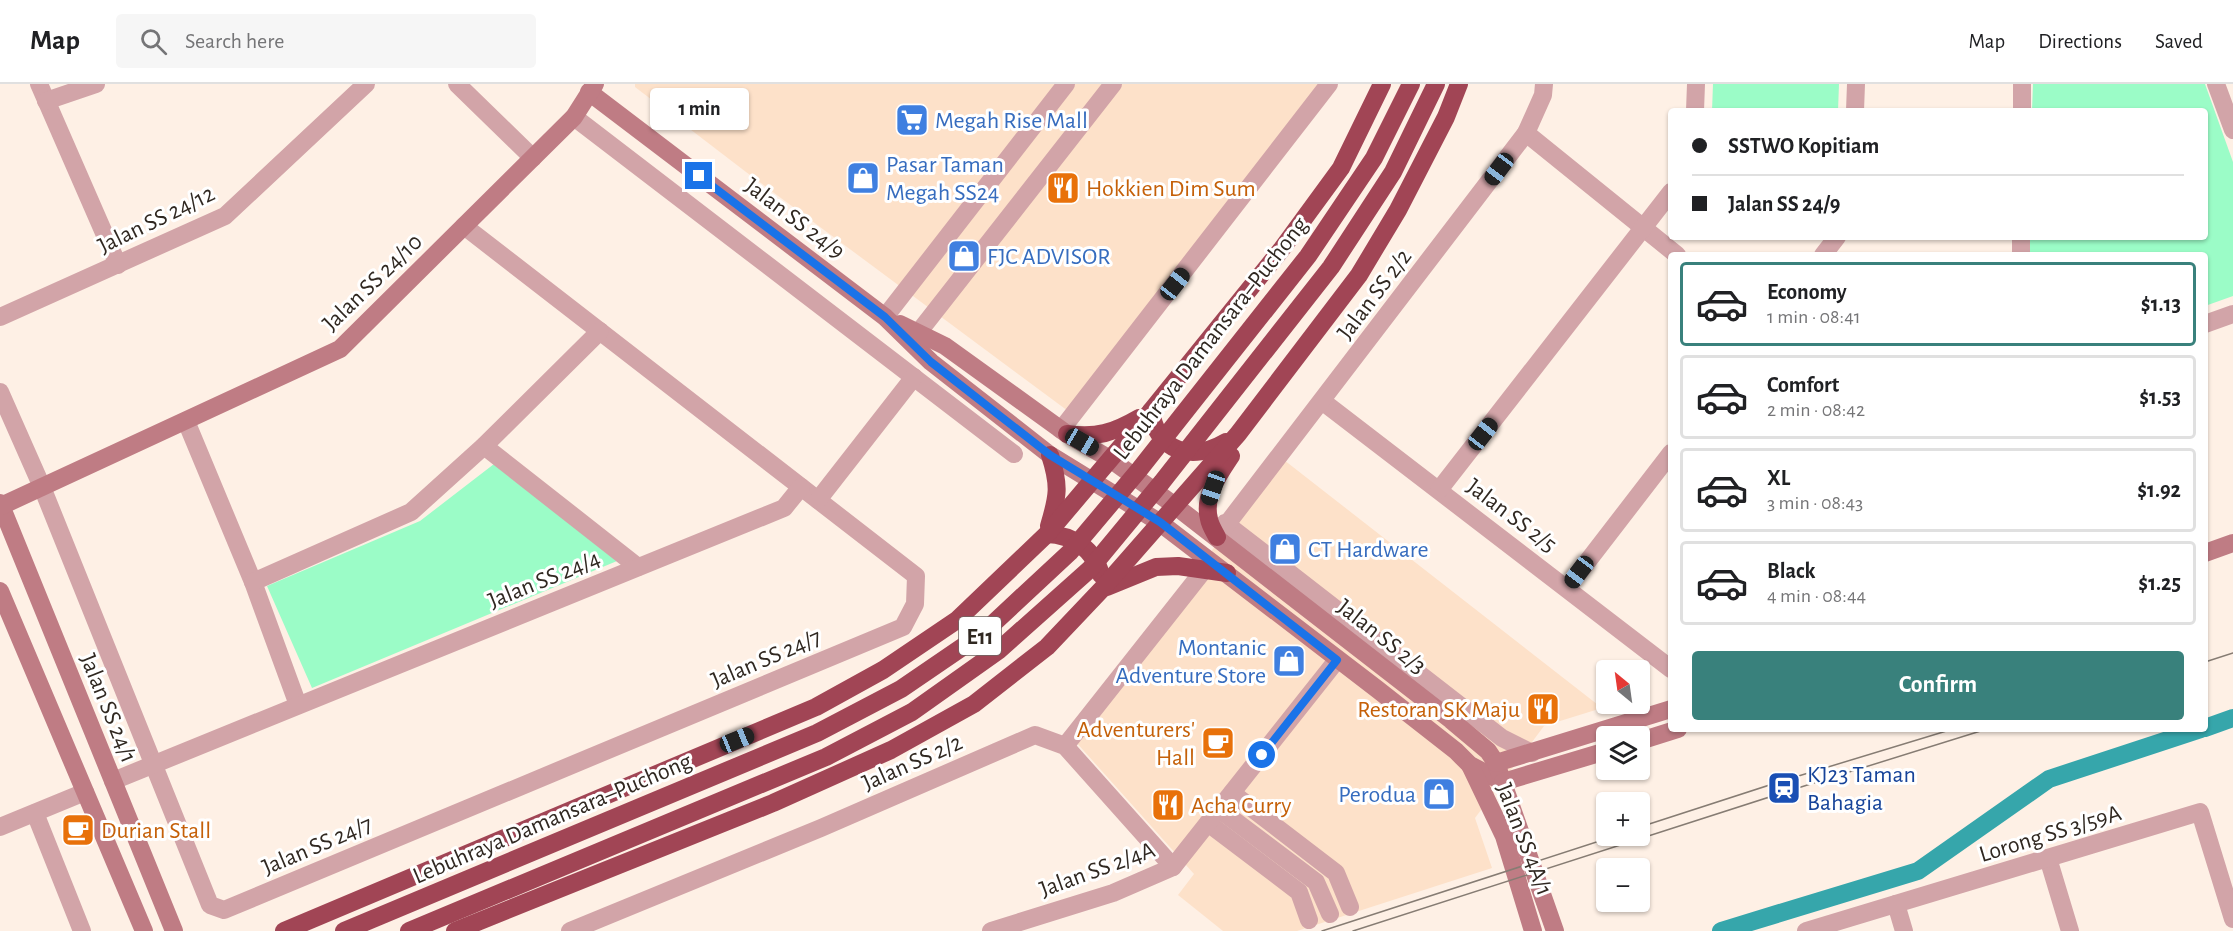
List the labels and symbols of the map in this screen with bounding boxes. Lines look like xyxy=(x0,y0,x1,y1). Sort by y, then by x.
callout: 1 min xyxy=(650,89,748,131)
supermarket icon: Megah Rise Mall xyxy=(894,102,930,138)
place label: Megah Rise Mall xyxy=(935,109,1088,133)
car xyxy=(1481,149,1517,189)
place label: Pasar Taman Megah SS24 xyxy=(886,153,1004,205)
shop icon: Pasar Taman Megah SS24 xyxy=(845,160,881,196)
route end xyxy=(685,162,712,189)
restaurant icon: Hokkien Dim Sum xyxy=(1045,170,1081,206)
street label: Jalan SS 24/9 xyxy=(740,174,849,264)
place label: Hokkien Dim Sum xyxy=(1086,177,1256,201)
street label: Jalan SS 24/12 xyxy=(94,181,219,258)
street label: Lebuhraya Damansara–Puchong xyxy=(1109,213,1313,464)
street label: Jalan SS 24/10 xyxy=(318,230,427,336)
shop icon: FJC ADVISOR xyxy=(946,238,982,274)
place label: FJC ADVISOR xyxy=(987,245,1111,269)
street label: Jalan SS 2/2 xyxy=(1333,245,1416,344)
car xyxy=(1157,264,1193,304)
car xyxy=(1465,414,1501,454)
car xyxy=(1062,425,1102,459)
car xyxy=(1199,468,1227,508)
street label: Jalan SS 2/5 xyxy=(1462,474,1561,557)
shop icon: CT Hardware xyxy=(1267,531,1303,567)
place label: CT Hardware xyxy=(1308,538,1429,562)
street label: Jalan SS 24/4 xyxy=(485,547,604,613)
car xyxy=(1561,552,1597,592)
street label: Jalan SS 2/3 xyxy=(1332,595,1430,679)
road number: E11 xyxy=(959,617,1001,655)
street label: Jalan SS 24/7 xyxy=(708,625,825,693)
place label: Montanic Adventure Store xyxy=(1115,636,1266,688)
shop icon: Montanic Adventure Store xyxy=(1271,643,1307,679)
street label: Jalan SS 24/1 xyxy=(75,650,141,766)
north arrow xyxy=(1596,660,1650,714)
restaurant icon: Restoran SK Maju xyxy=(1525,691,1561,727)
place label: Restoran SK Maju xyxy=(1357,698,1520,722)
place label: Adventurers' Hall xyxy=(1077,718,1195,770)
car xyxy=(717,725,757,755)
cafe icon: Adventurers' Hall xyxy=(1200,725,1236,761)
street label: Jalan SS 2/2 xyxy=(859,730,966,796)
route start xyxy=(1248,741,1275,768)
street label: Lebuhraya Damansara–Puchong xyxy=(410,749,696,889)
place label: KJ23 Taman Bahagia xyxy=(1807,763,1916,815)
station icon: KJ23 Taman Bahagia xyxy=(1766,770,1802,806)
shop icon: Perodua xyxy=(1421,776,1457,812)
street label: Jalan SS 4A/1 xyxy=(1492,780,1556,899)
place label: Perodua xyxy=(1338,783,1416,807)
restaurant icon: Acha Curry xyxy=(1150,787,1186,823)
place label: Acha Curry xyxy=(1191,794,1291,818)
street label: Lorong SS 3/59A xyxy=(1976,801,2124,867)
cafe icon: Durian Stall xyxy=(60,812,96,848)
street label: Jalan SS 24/7 xyxy=(259,812,376,880)
place label: Durian Stall xyxy=(101,819,211,843)
street label: Jalan SS 2/4A xyxy=(1036,838,1158,902)

